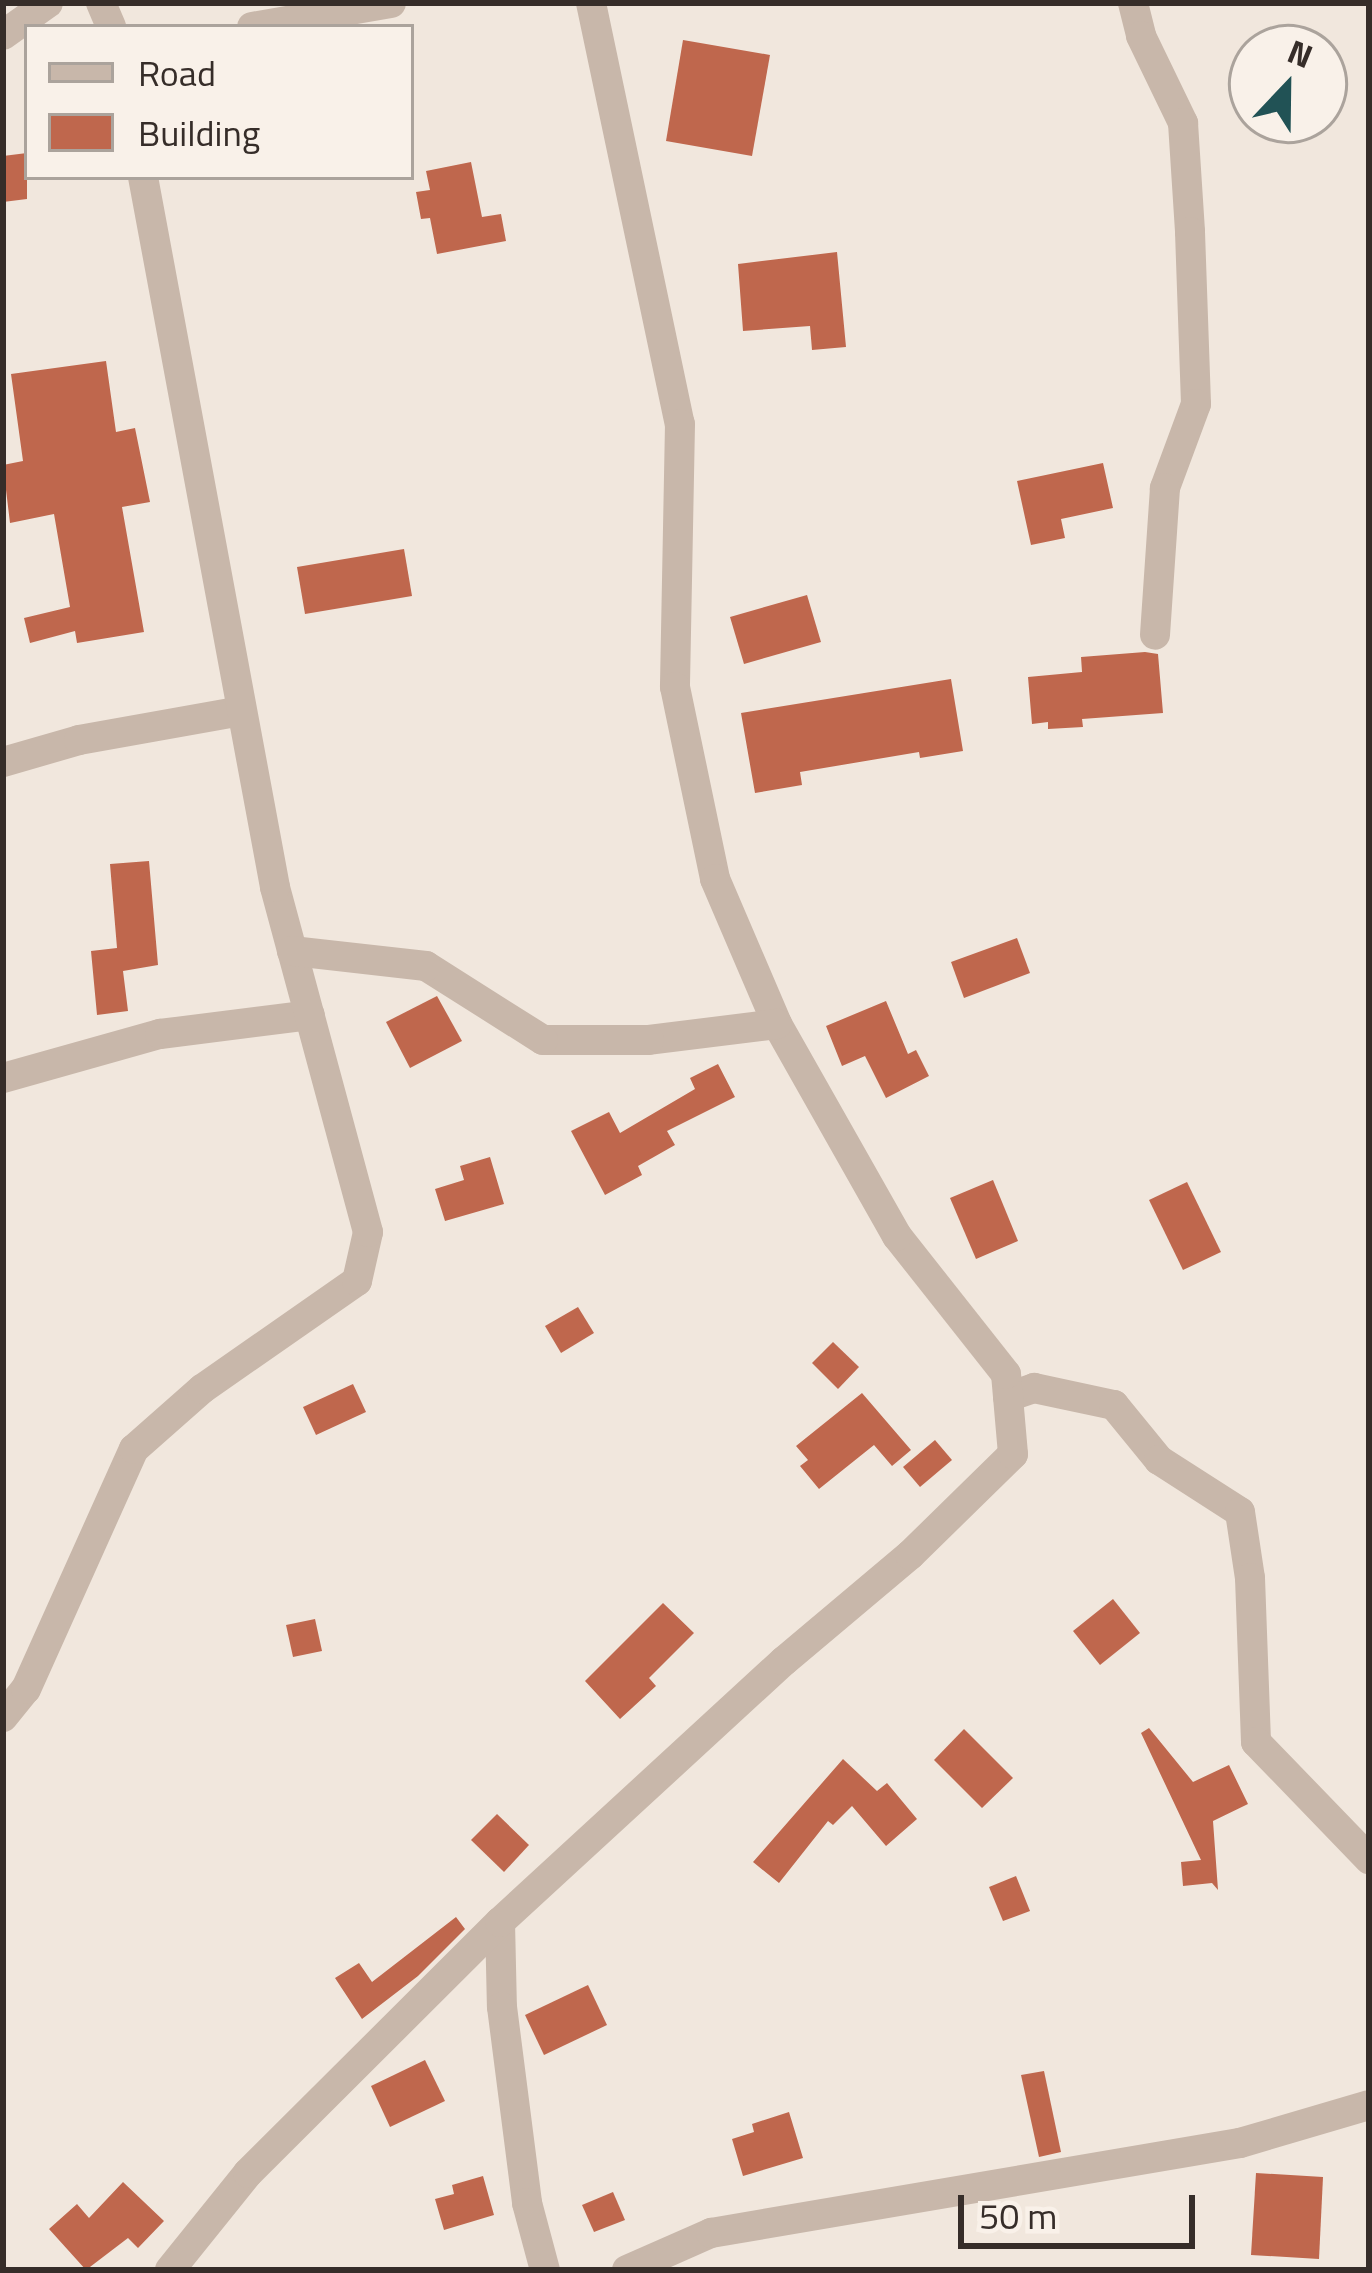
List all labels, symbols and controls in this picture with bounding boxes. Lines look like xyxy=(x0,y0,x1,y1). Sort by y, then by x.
legend xyxy=(24,24,414,180)
north arrow xyxy=(1228,24,1348,144)
text: N xyxy=(1280,26,1320,81)
text: Road xyxy=(138,45,216,100)
text: Building xyxy=(138,105,260,160)
scale bar xyxy=(964,2171,1201,2245)
text: 50 m xyxy=(979,2188,1057,2243)

